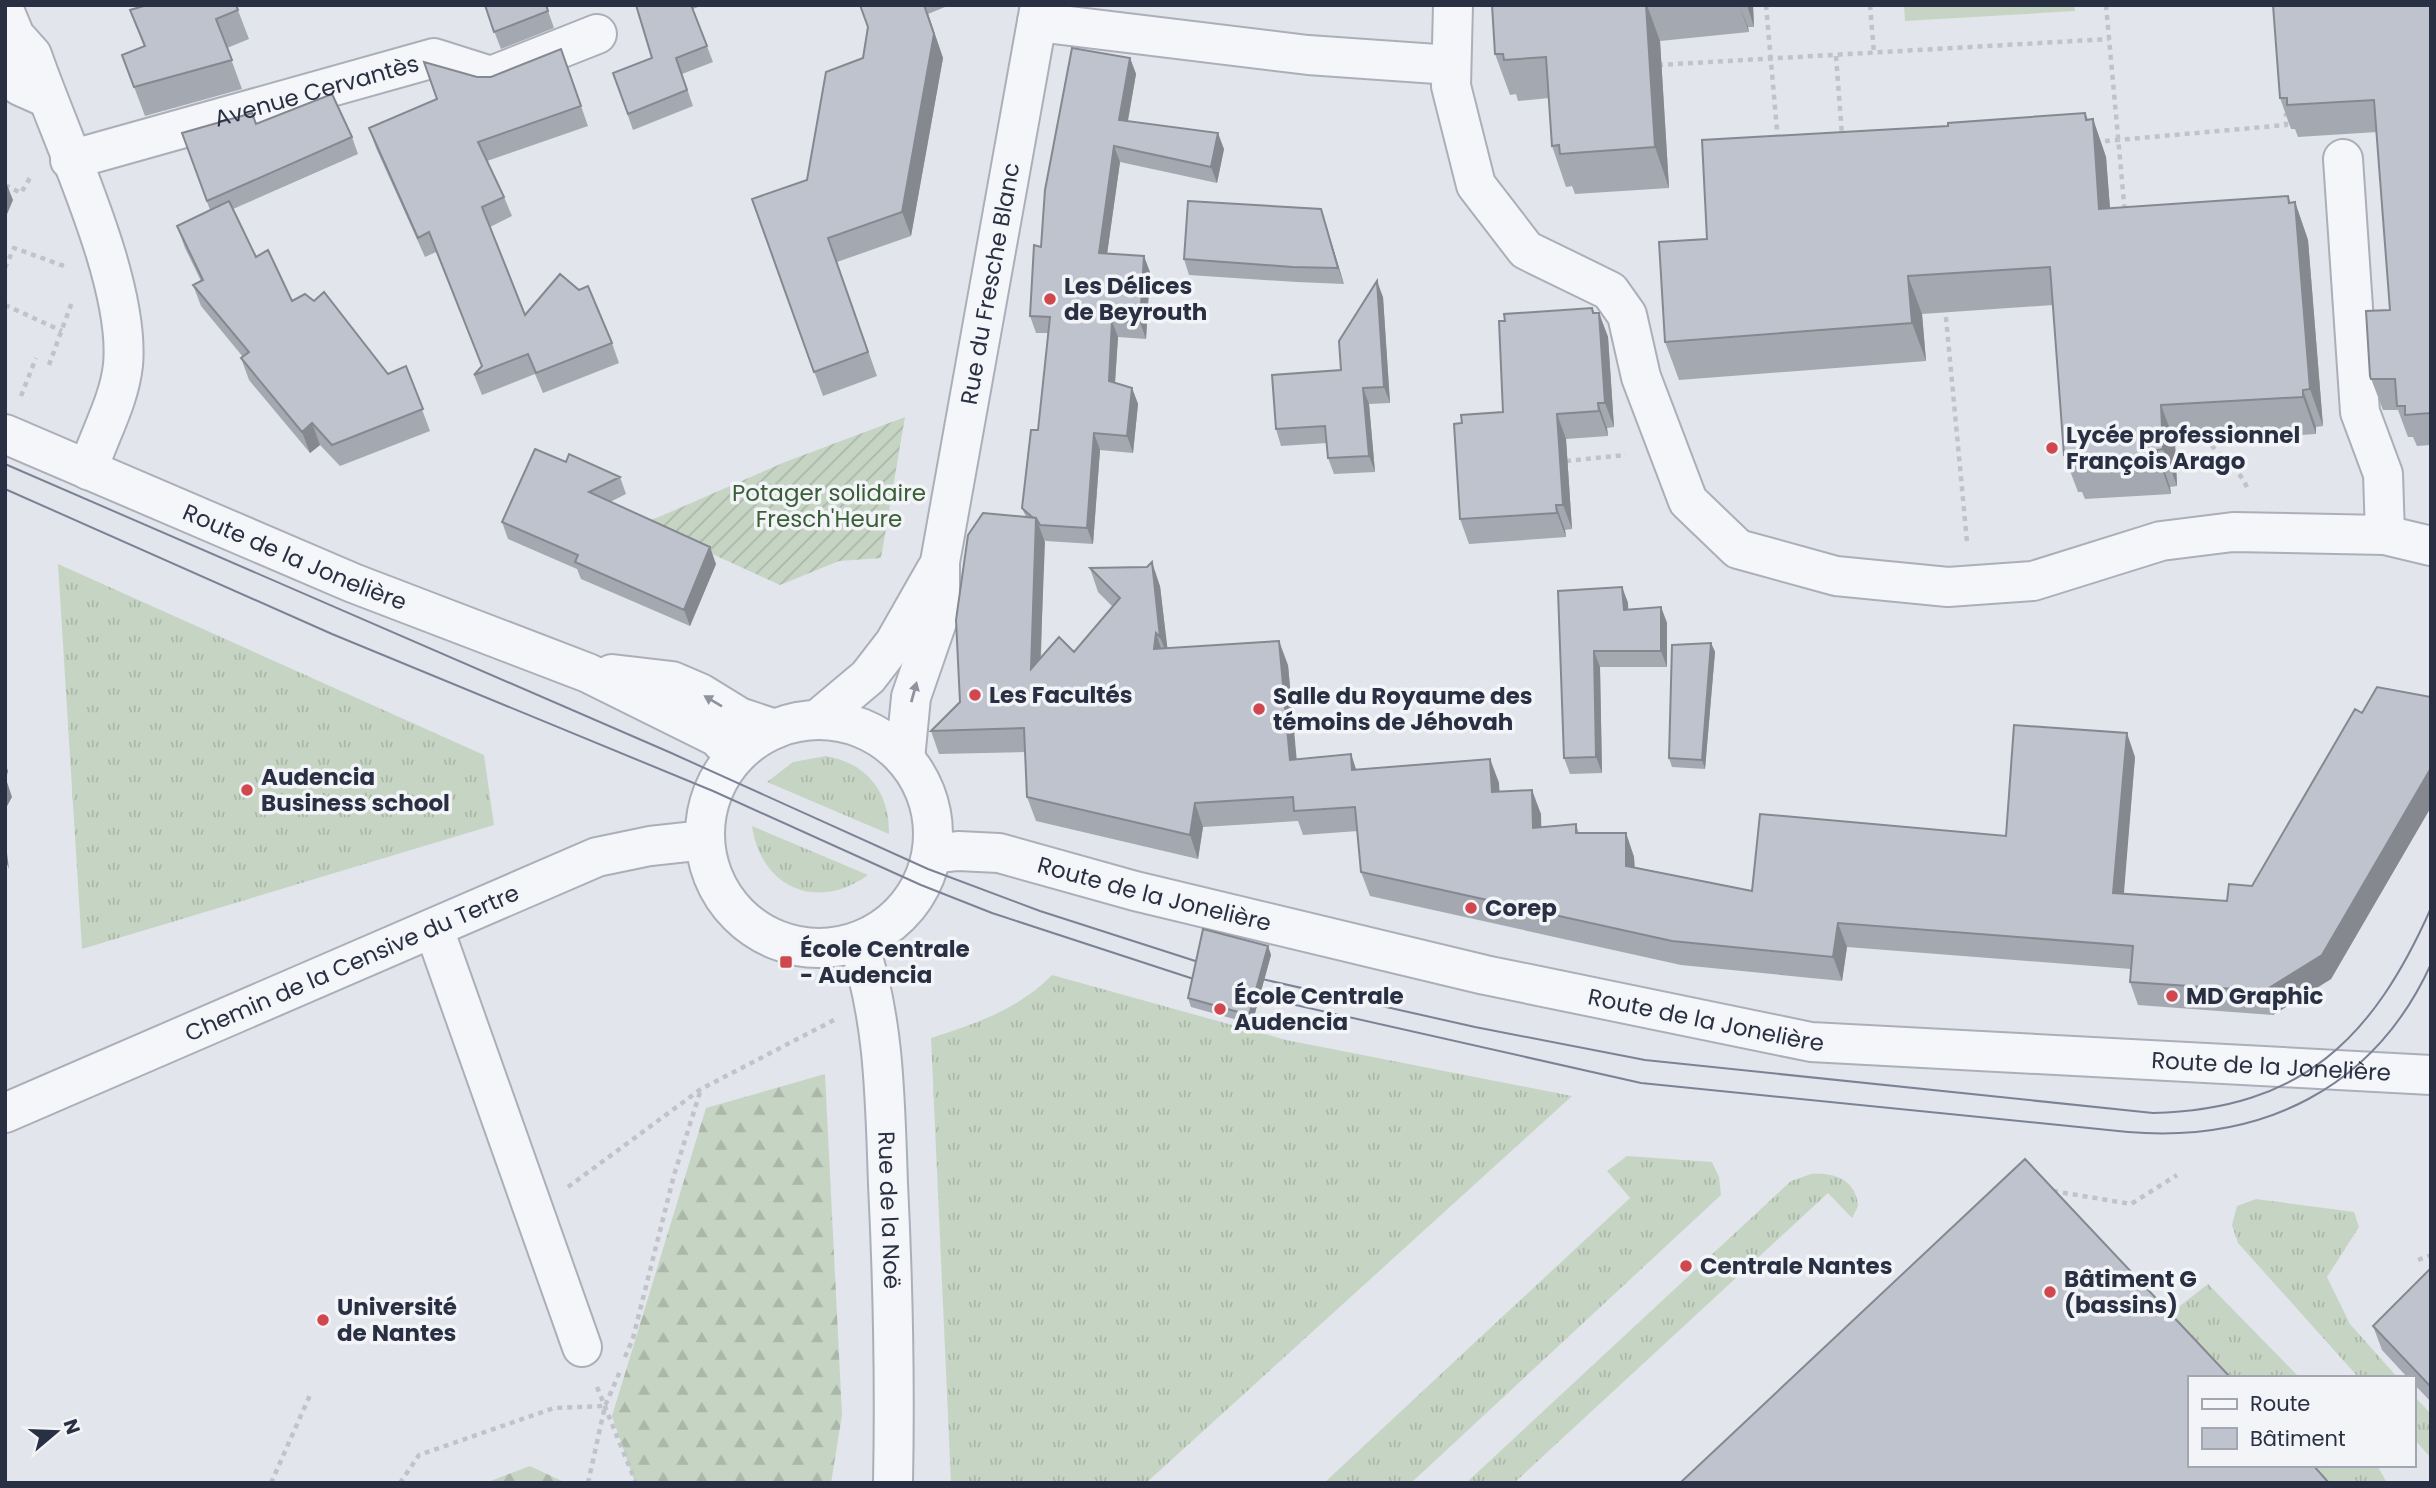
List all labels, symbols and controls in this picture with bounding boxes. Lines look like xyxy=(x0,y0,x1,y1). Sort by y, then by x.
street label: Avenue Cervantès xyxy=(211,47,422,135)
street label: Rue du Fresche Blanc xyxy=(953,160,1027,407)
place label: Les Délices de Beyrouth xyxy=(1064,270,1207,328)
marker: Les Délices de Beyrouth xyxy=(1042,291,1058,307)
place label: Lycée professionnel François Arago xyxy=(2066,419,2300,477)
marker: Lycée professionnel François Arago xyxy=(2044,440,2060,456)
park label: Potager solidaire Fresch'Heure xyxy=(732,477,926,535)
street label: Route de la Jonelière xyxy=(178,496,411,618)
place label: Les Facultés xyxy=(989,679,1133,711)
one-way arrow xyxy=(909,680,920,702)
place label: Salle du Royaume des témoins de Jéhovah xyxy=(1273,680,1533,738)
marker: Les Facultés xyxy=(967,687,983,703)
one-way arrow xyxy=(704,694,723,707)
marker: Salle du Royaume des témoins de Jéhovah xyxy=(1251,701,1267,717)
place label: Audencia Business school xyxy=(261,761,450,819)
marker: Audencia Business school xyxy=(239,782,255,798)
street label: Route de la Jonelière xyxy=(1034,849,1274,939)
street label: Chemin de la Censive du Tertre xyxy=(180,877,524,1049)
place label: Corep xyxy=(1485,892,1557,924)
marker: Corep xyxy=(1463,900,1479,916)
place label: École Centrale - Audencia xyxy=(800,933,970,991)
marker: École Centrale - Audencia xyxy=(778,954,794,970)
place label: École Centrale Audencia xyxy=(1234,980,1404,1038)
place label: MD Graphic xyxy=(2186,980,2324,1012)
street label: Route de la Jonelière xyxy=(1585,981,1825,1059)
marker: MD Graphic xyxy=(2164,988,2180,1004)
marker: École Centrale Audencia xyxy=(1212,1001,1228,1017)
street label: Route de la Jonelière xyxy=(2150,1044,2392,1089)
street label: Rue de la Noë xyxy=(870,1131,908,1289)
place label: Centrale Nantes xyxy=(1700,1250,1893,1282)
marker: Centrale Nantes xyxy=(1678,1258,1694,1274)
place label: Bâtiment G (bassins) xyxy=(2064,1263,2197,1321)
marker: Bâtiment G (bassins) xyxy=(2042,1284,2058,1300)
place label: Université de Nantes xyxy=(337,1291,457,1349)
marker: Université de Nantes xyxy=(315,1312,331,1328)
legend xyxy=(2188,1376,2415,1467)
text: Route xyxy=(2250,1389,2310,1418)
north arrow xyxy=(21,1397,91,1467)
text: N xyxy=(57,1415,87,1438)
text: Bâtiment xyxy=(2250,1424,2346,1453)

